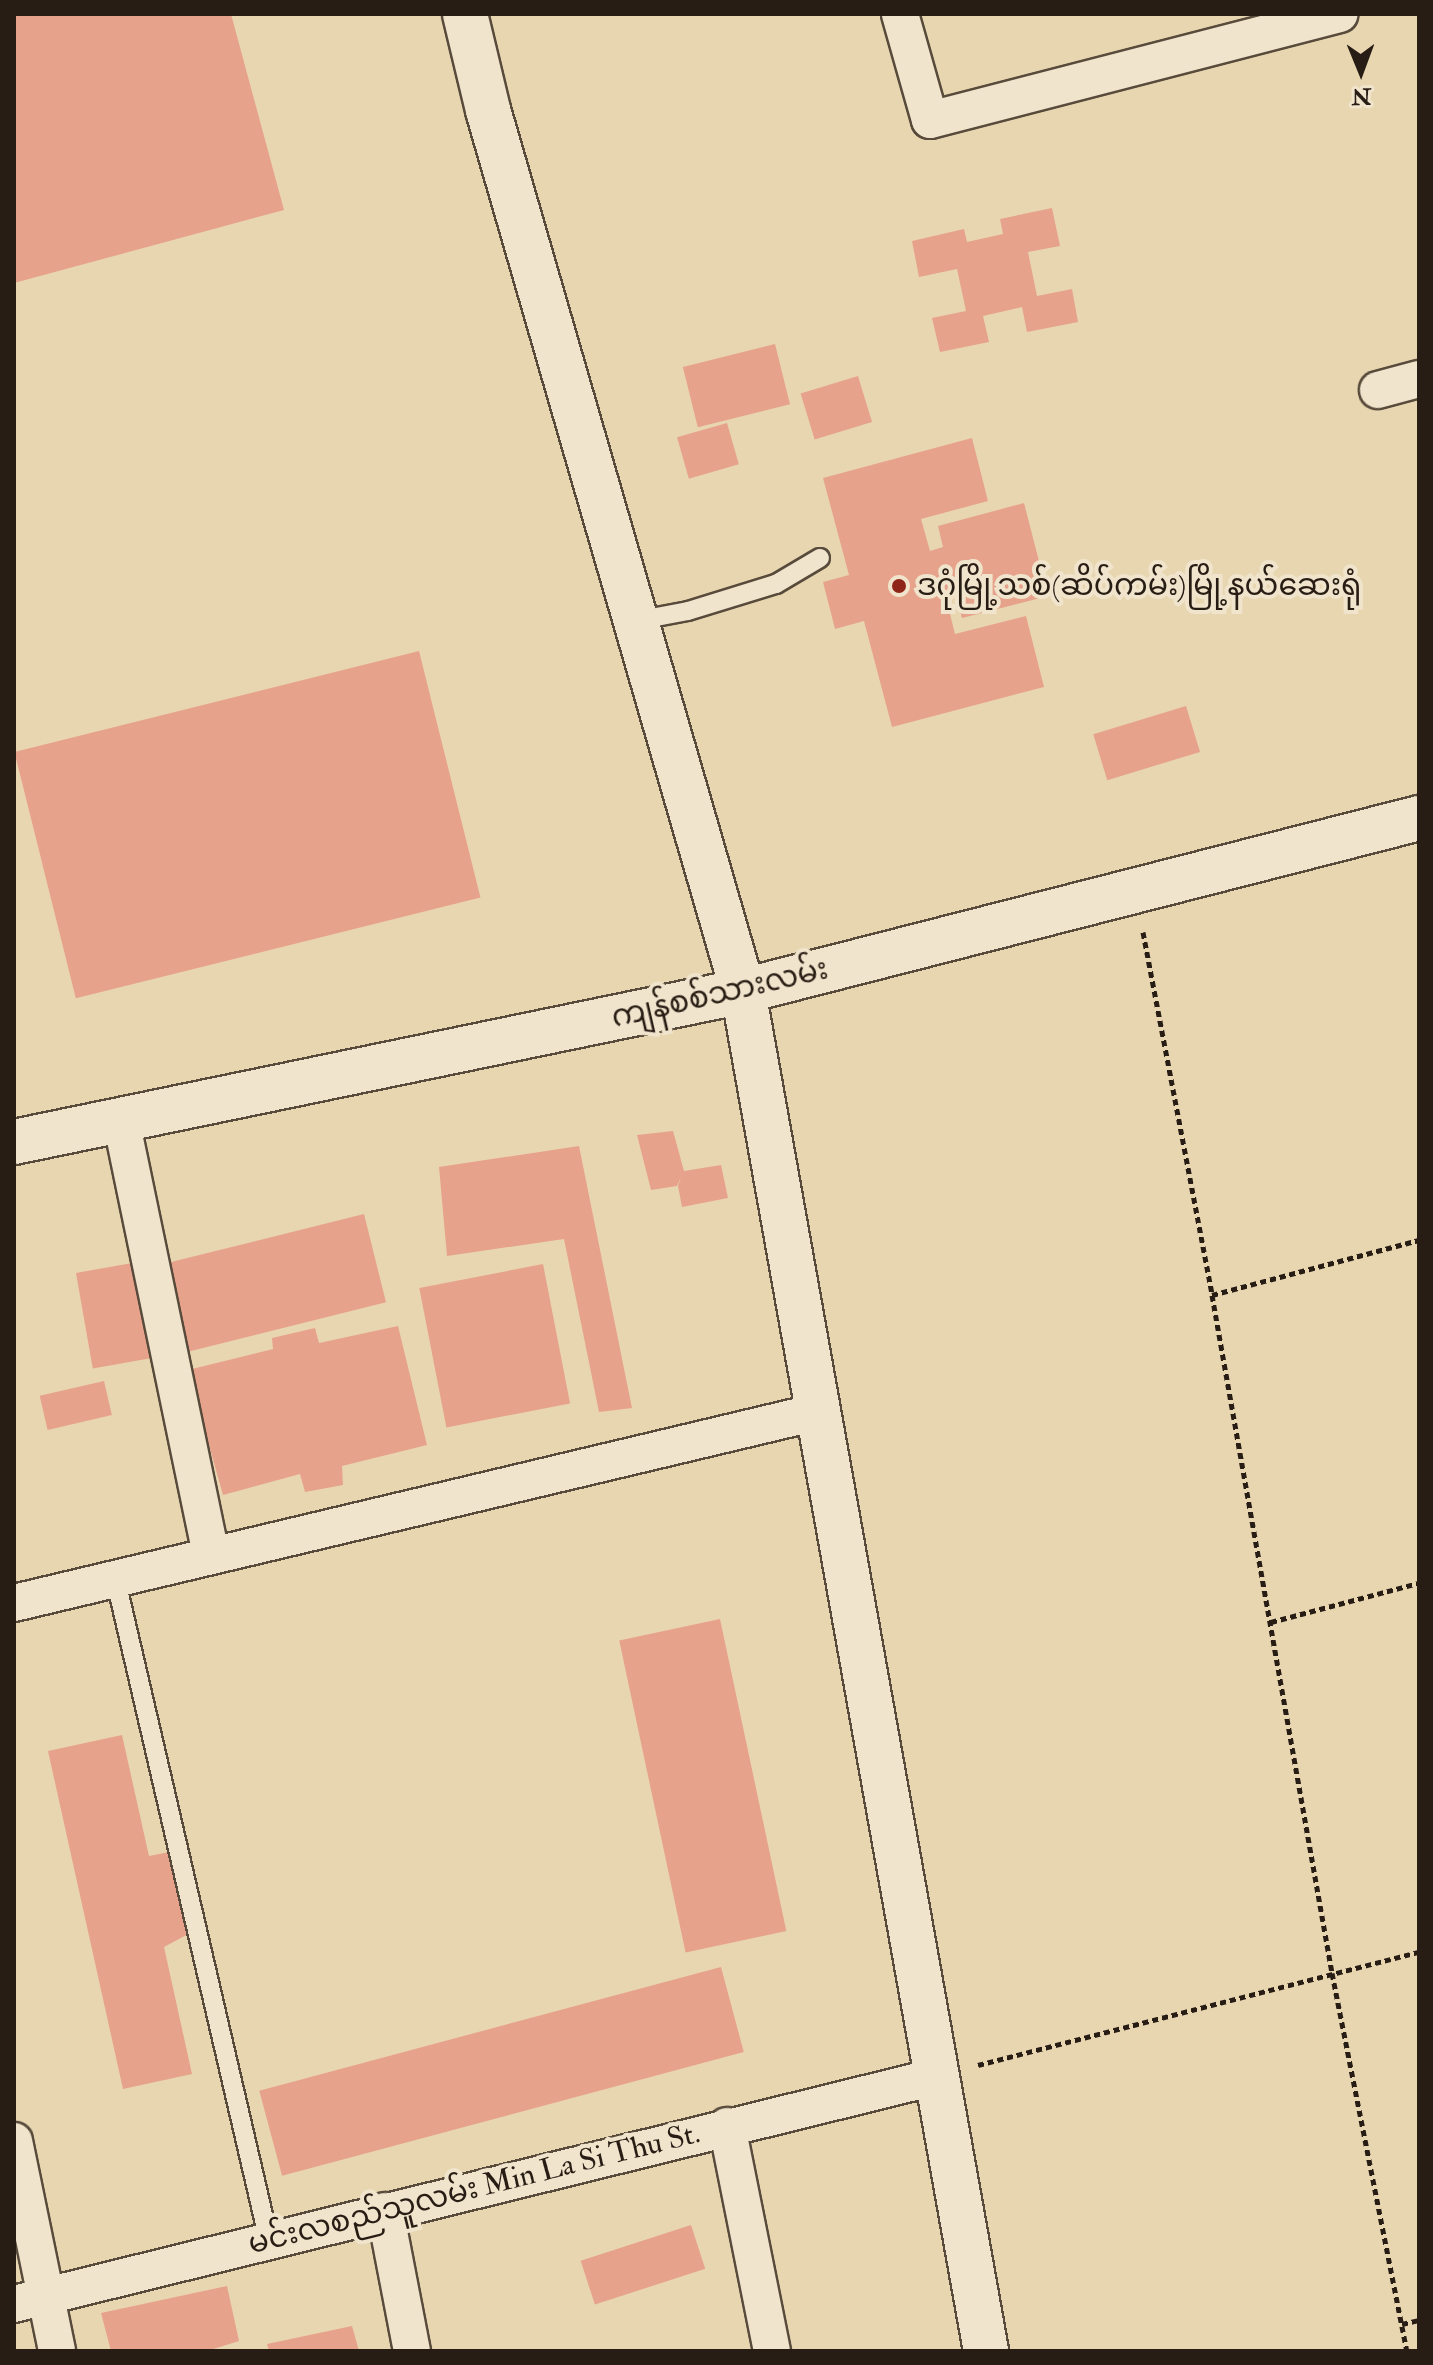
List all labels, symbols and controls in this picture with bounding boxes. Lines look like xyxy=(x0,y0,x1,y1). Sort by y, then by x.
north arrow xyxy=(1321,32,1401,112)
text: N xyxy=(1351,82,1372,110)
place label: ဒဂုံမြို့သစ်(ဆိပ်ကမ်း)မြို့နယ်ဆေးရုံ xyxy=(917,568,1361,604)
marker: ဒဂုံမြို့သစ်(ဆိပ်ကမ်း)မြို့နယ်ဆေးရုံ xyxy=(888,575,910,597)
street label: ကျန်စစ်သားလမ်း xyxy=(608,952,832,1036)
street label: မင်းလစည်သူလမ်း Min La Si Thu St. xyxy=(245,2115,703,2263)

